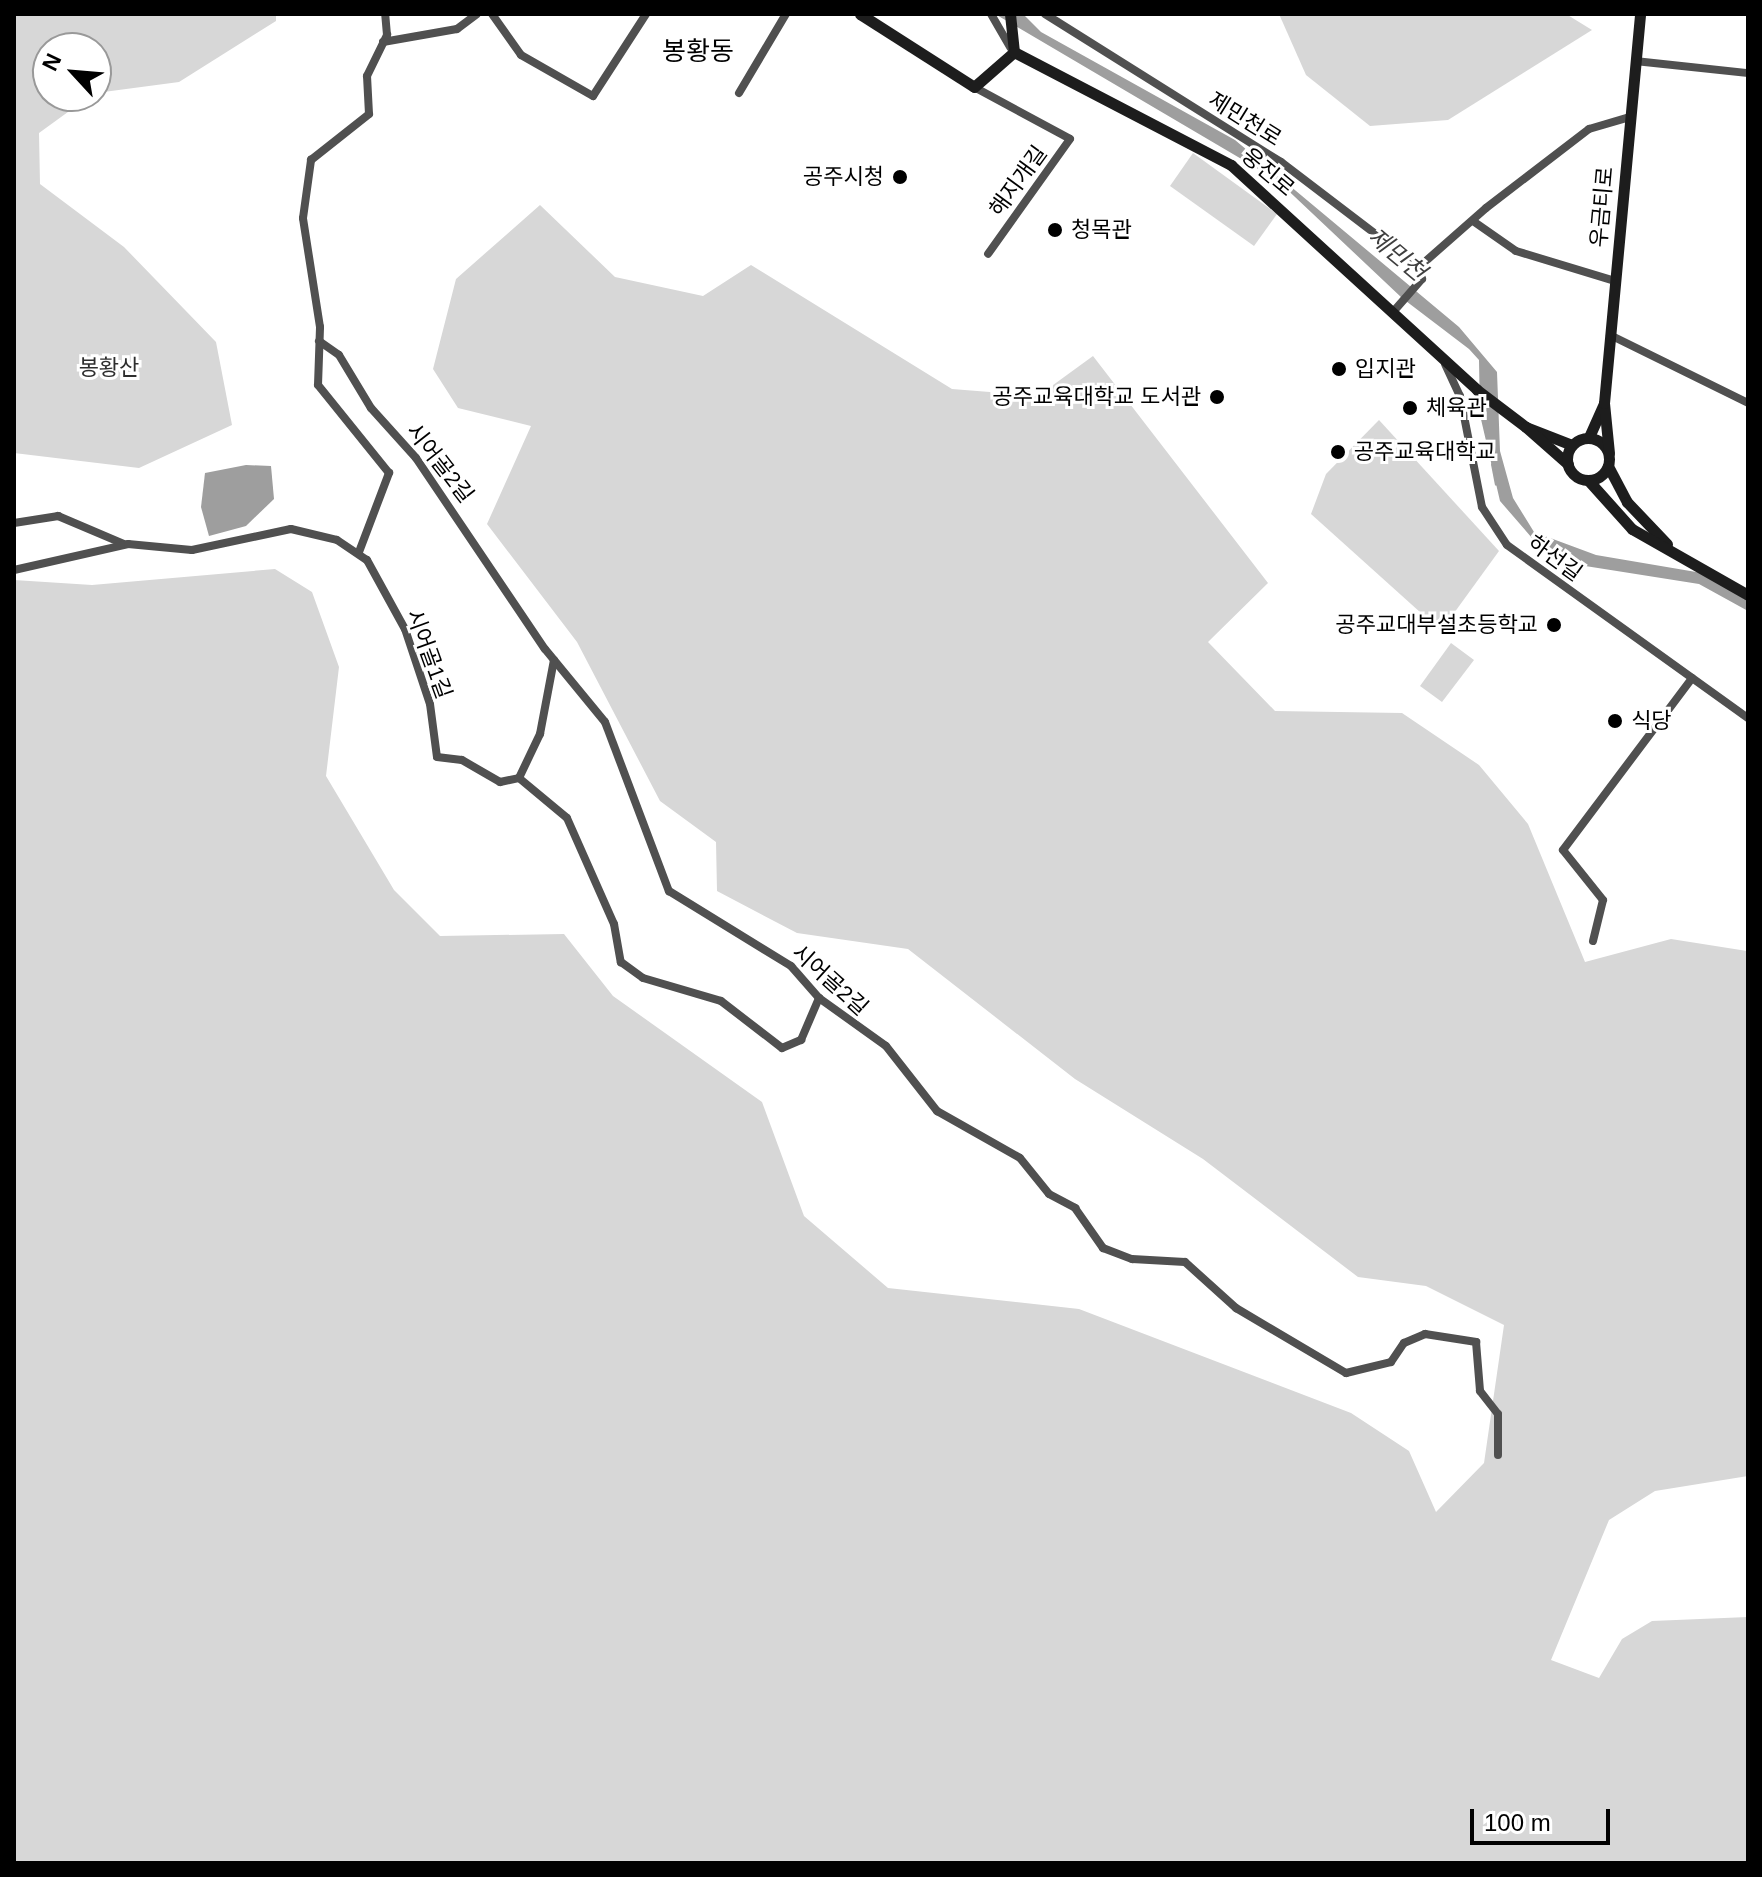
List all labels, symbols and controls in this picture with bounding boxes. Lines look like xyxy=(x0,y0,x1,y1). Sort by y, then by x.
north arrow xyxy=(32,32,112,112)
district label: 봉황동 xyxy=(662,36,734,68)
text: N xyxy=(37,50,66,75)
street label: 제민천로 xyxy=(1204,86,1286,152)
street label: 해지개길 xyxy=(984,140,1052,222)
street label: 웅진로 xyxy=(1236,142,1300,202)
place label: 공주시청 xyxy=(803,164,884,190)
street label: 우금티로 xyxy=(1585,166,1619,248)
marker: 공주시청 xyxy=(891,168,909,186)
place label: 청목관 xyxy=(1071,217,1132,243)
marker: 청목관 xyxy=(1046,221,1064,239)
water label: 제민천 xyxy=(1362,222,1432,286)
park label: 봉황산 xyxy=(79,355,139,381)
place label: 입지관 xyxy=(1355,356,1416,382)
marker: 입지관 xyxy=(1330,360,1348,378)
place label: 공주교육대학교 도서관 xyxy=(992,384,1201,410)
marker: 공주교육대학교 도서관 xyxy=(1208,388,1226,406)
place label: 체육관 xyxy=(1426,395,1487,421)
marker: 체육관 xyxy=(1401,399,1419,417)
street label: 시어골2길 xyxy=(401,418,479,508)
place label: 공주교육대학교 xyxy=(1354,439,1496,465)
marker: 공주교육대학교 xyxy=(1329,443,1347,461)
street label: 하선길 xyxy=(1523,529,1587,587)
street label: 시어골1길 xyxy=(401,606,457,702)
place label: 공주교대부설초등학교 xyxy=(1336,612,1538,638)
marker: 공주교대부설초등학교 xyxy=(1545,616,1563,634)
place label: 식당 xyxy=(1631,708,1671,734)
marker: 식당 xyxy=(1606,712,1624,730)
street label: 시어골2길 xyxy=(787,939,873,1021)
scale bar xyxy=(1474,1793,1614,1843)
text: 100 m xyxy=(1484,1809,1551,1836)

